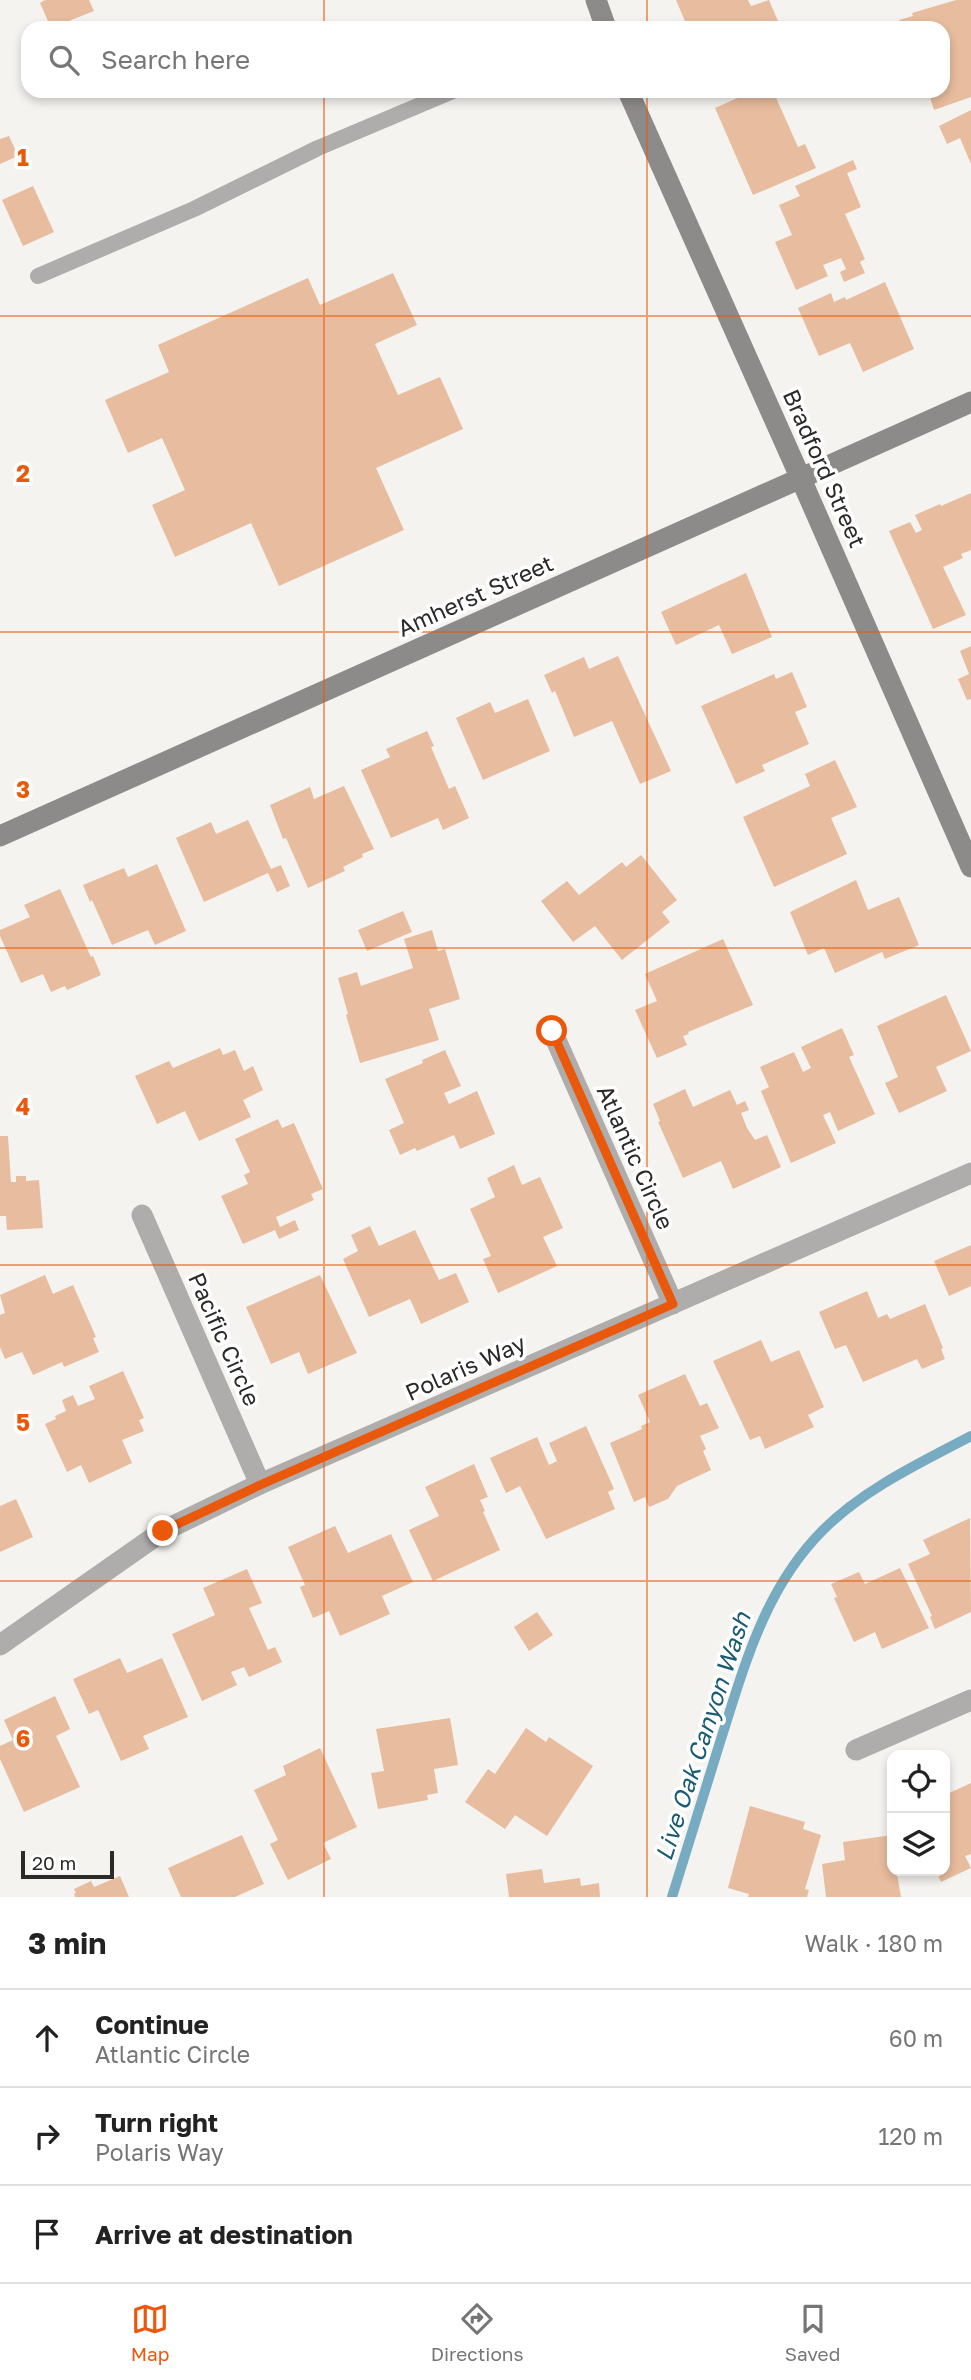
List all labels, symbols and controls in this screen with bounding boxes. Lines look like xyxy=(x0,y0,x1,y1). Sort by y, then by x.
search box xyxy=(21,21,950,98)
icon: search xyxy=(45,41,83,79)
text: Search here xyxy=(101,44,250,75)
text: 1 xyxy=(17,143,29,171)
street label: Bradford Street xyxy=(778,385,872,551)
text: 2 xyxy=(16,459,30,487)
street label: Amherst Street xyxy=(393,548,557,642)
text: 3 xyxy=(16,775,30,803)
route start xyxy=(536,1015,567,1046)
street label: Atlantic Circle xyxy=(592,1080,680,1234)
text: 4 xyxy=(16,1092,30,1120)
street label: Pacific Circle xyxy=(183,1268,267,1410)
street label: Polaris Way xyxy=(401,1328,530,1406)
text: 5 xyxy=(16,1408,30,1436)
route end xyxy=(147,1515,178,1546)
water label: Live Oak Canyon Wash xyxy=(648,1607,757,1864)
text: 6 xyxy=(16,1724,30,1752)
map controls xyxy=(887,1750,950,1876)
button: locate xyxy=(887,1750,950,1813)
button: layers xyxy=(887,1813,950,1876)
scale bar xyxy=(21,1848,114,1880)
text: 20 m xyxy=(32,1851,76,1874)
text: 3 min xyxy=(28,1925,106,1961)
text: Walk · 180 m xyxy=(805,1929,943,1957)
text: Continue xyxy=(95,2009,209,2040)
icon: ahead xyxy=(28,2019,66,2057)
text: 60 m xyxy=(889,2024,943,2052)
text: Atlantic Circle xyxy=(95,2040,250,2068)
text: Turn right xyxy=(95,2107,218,2138)
icon: right xyxy=(28,2117,66,2155)
text: 120 m xyxy=(878,2122,943,2150)
text: Polaris Way xyxy=(95,2138,224,2166)
icon: arrive xyxy=(28,2215,66,2253)
text: Arrive at destination xyxy=(95,2219,353,2250)
tab: Map xyxy=(131,2300,169,2365)
tab: Directions xyxy=(431,2300,524,2365)
tab: Saved xyxy=(785,2300,840,2365)

